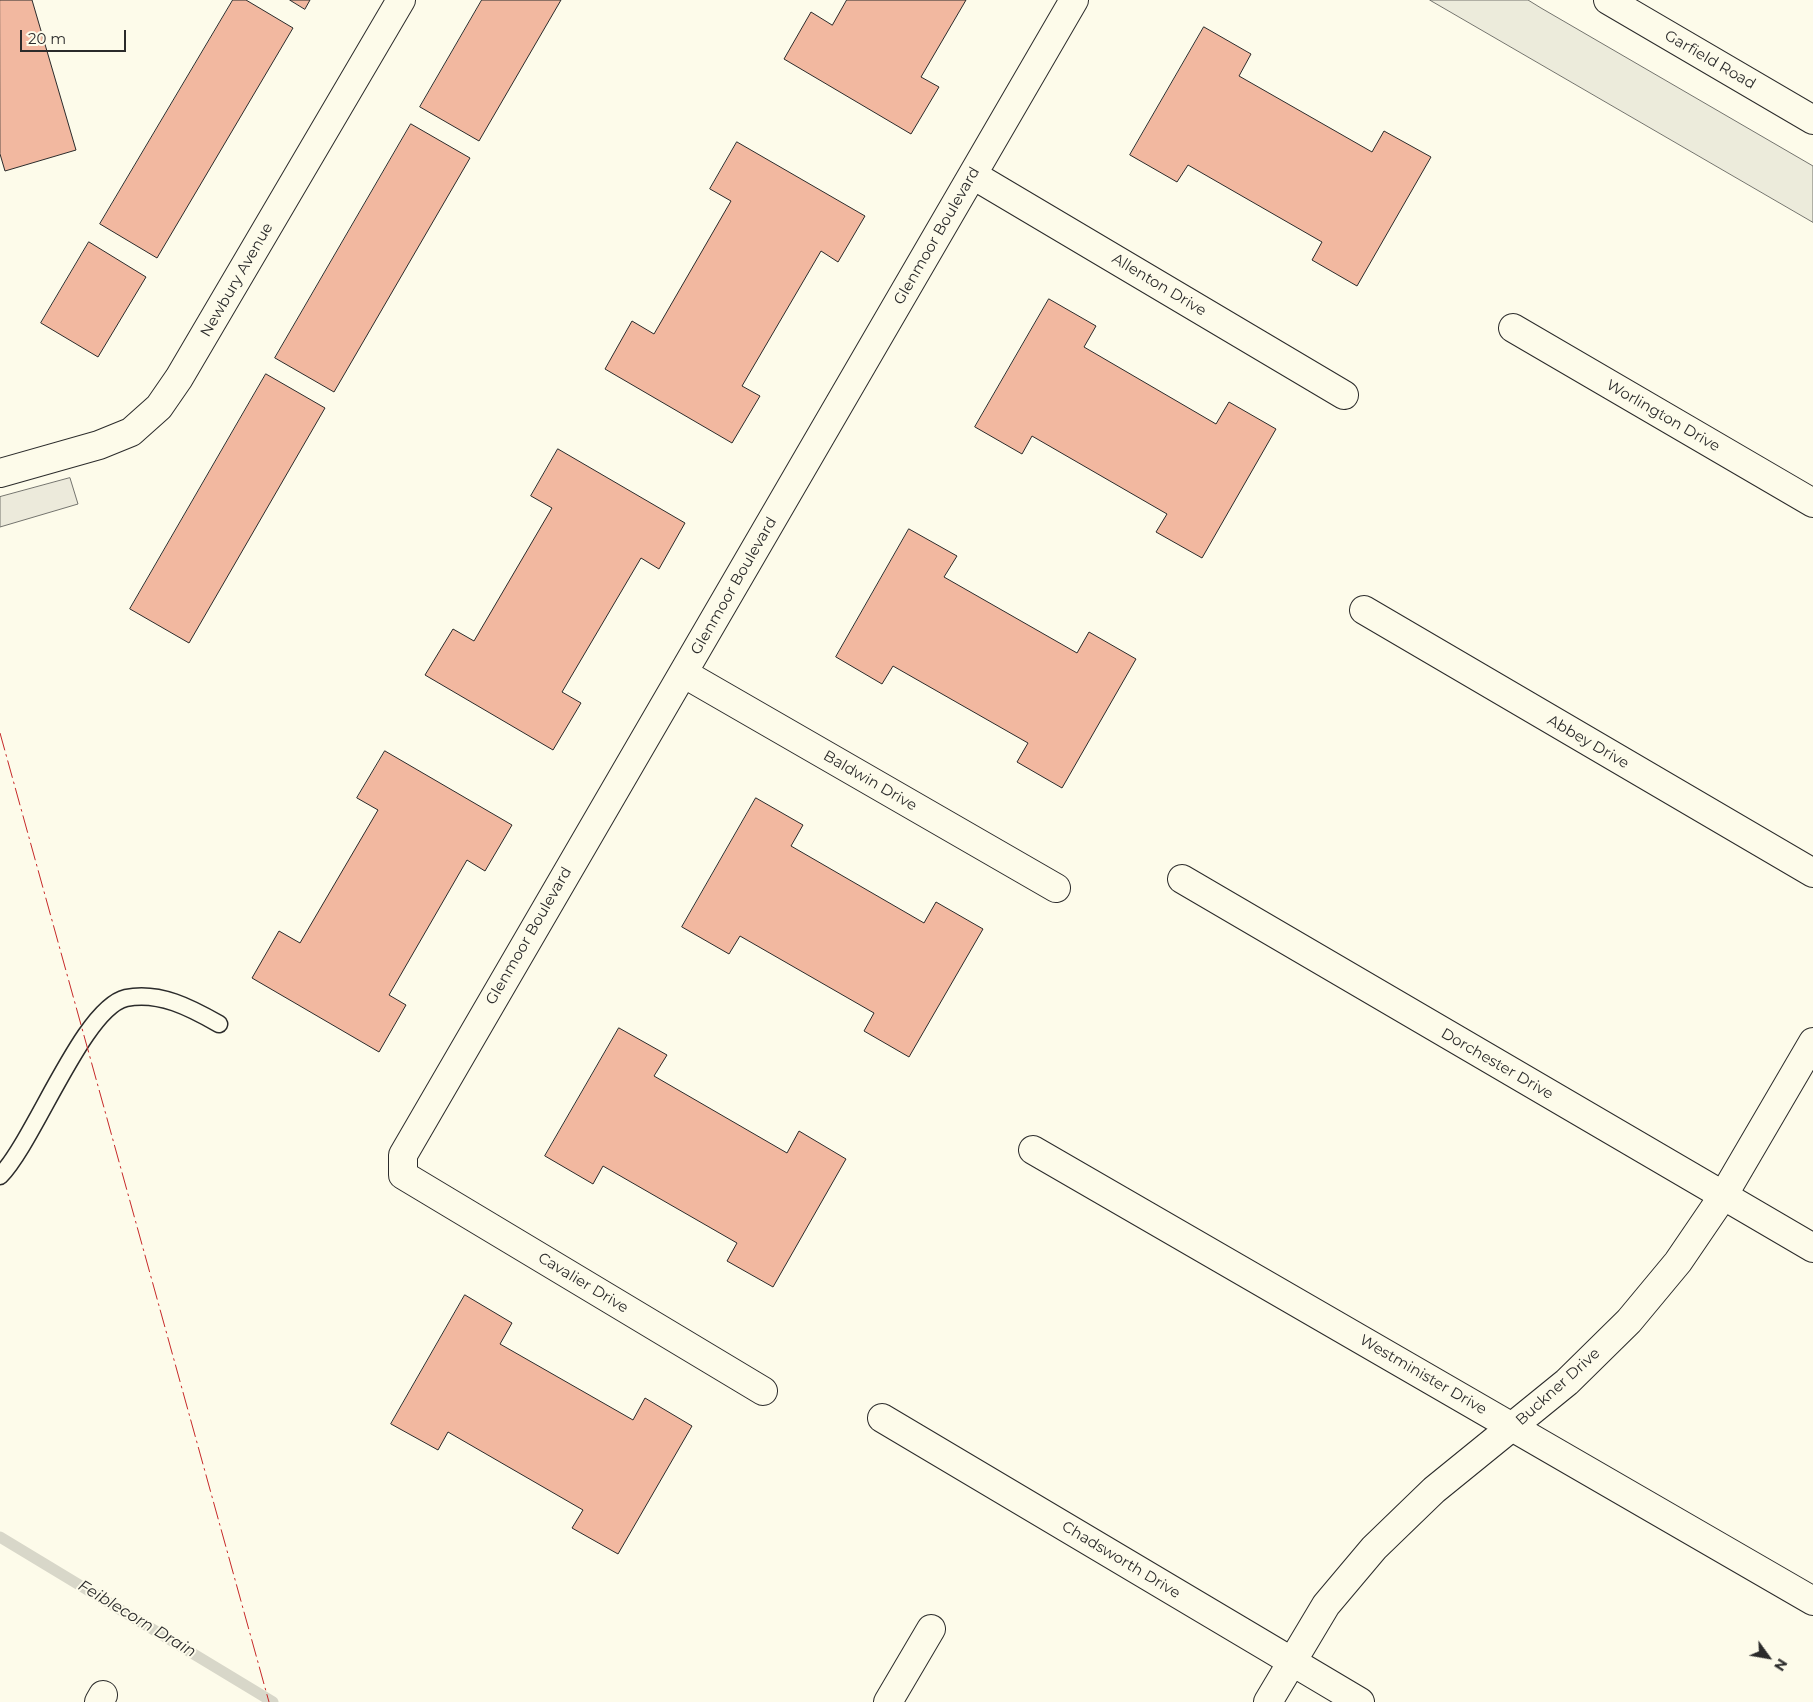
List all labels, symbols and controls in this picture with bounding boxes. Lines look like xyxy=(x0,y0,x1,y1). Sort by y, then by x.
scale bar xyxy=(22,20,129,52)
street label: Garfield Road xyxy=(1661,27,1759,93)
text: 20 m xyxy=(28,29,66,48)
street label: Glenmoor Boulevard xyxy=(890,164,984,308)
street label: Newbury Avenue xyxy=(197,220,277,340)
street label: Allenton Drive xyxy=(1109,250,1209,320)
street label: Worlington Drive xyxy=(1603,376,1723,456)
street label: Glenmoor Boulevard xyxy=(687,514,781,658)
street label: Abbey Drive xyxy=(1544,711,1632,773)
street label: Baldwin Drive xyxy=(820,747,920,815)
street label: Glenmoor Boulevard xyxy=(482,864,576,1008)
street label: Dorchester Drive xyxy=(1438,1025,1556,1103)
street label: Cavalier Drive xyxy=(535,1249,631,1317)
street label: Westminister Drive xyxy=(1356,1331,1490,1419)
street label: Buckner Drive xyxy=(1512,1345,1604,1429)
street label: Chadsworth Drive xyxy=(1058,1518,1184,1602)
water label: Feiblecorn Drain xyxy=(75,1576,199,1662)
north arrow xyxy=(1743,1632,1793,1682)
text: N xyxy=(1770,1655,1791,1675)

